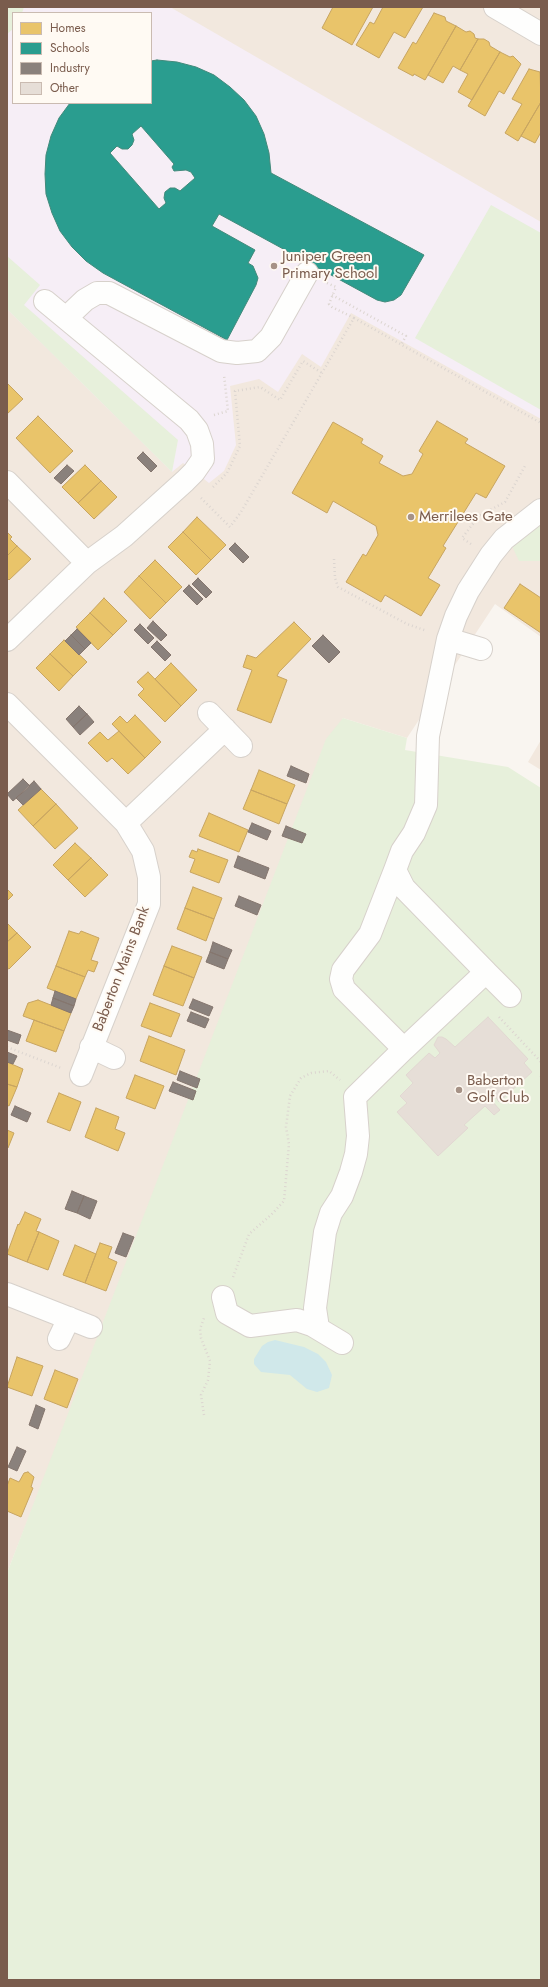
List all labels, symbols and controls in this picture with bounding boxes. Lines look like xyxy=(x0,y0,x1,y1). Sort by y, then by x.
legend xyxy=(12,12,152,104)
text: Homes xyxy=(50,19,86,37)
text: Schools xyxy=(50,39,89,57)
text: Industry xyxy=(50,59,90,77)
text: Other xyxy=(50,79,79,97)
place label: Juniper Green Primary School xyxy=(282,248,378,283)
marker: Juniper Green Primary School xyxy=(269,261,279,271)
place label: Merrilees Gate xyxy=(419,508,513,526)
marker: Merrilees Gate xyxy=(406,512,416,522)
street label: Baberton Mains Bank xyxy=(90,904,154,1034)
place label: Baberton Golf Club xyxy=(467,1072,529,1107)
marker: Baberton Golf Club xyxy=(454,1085,464,1095)

